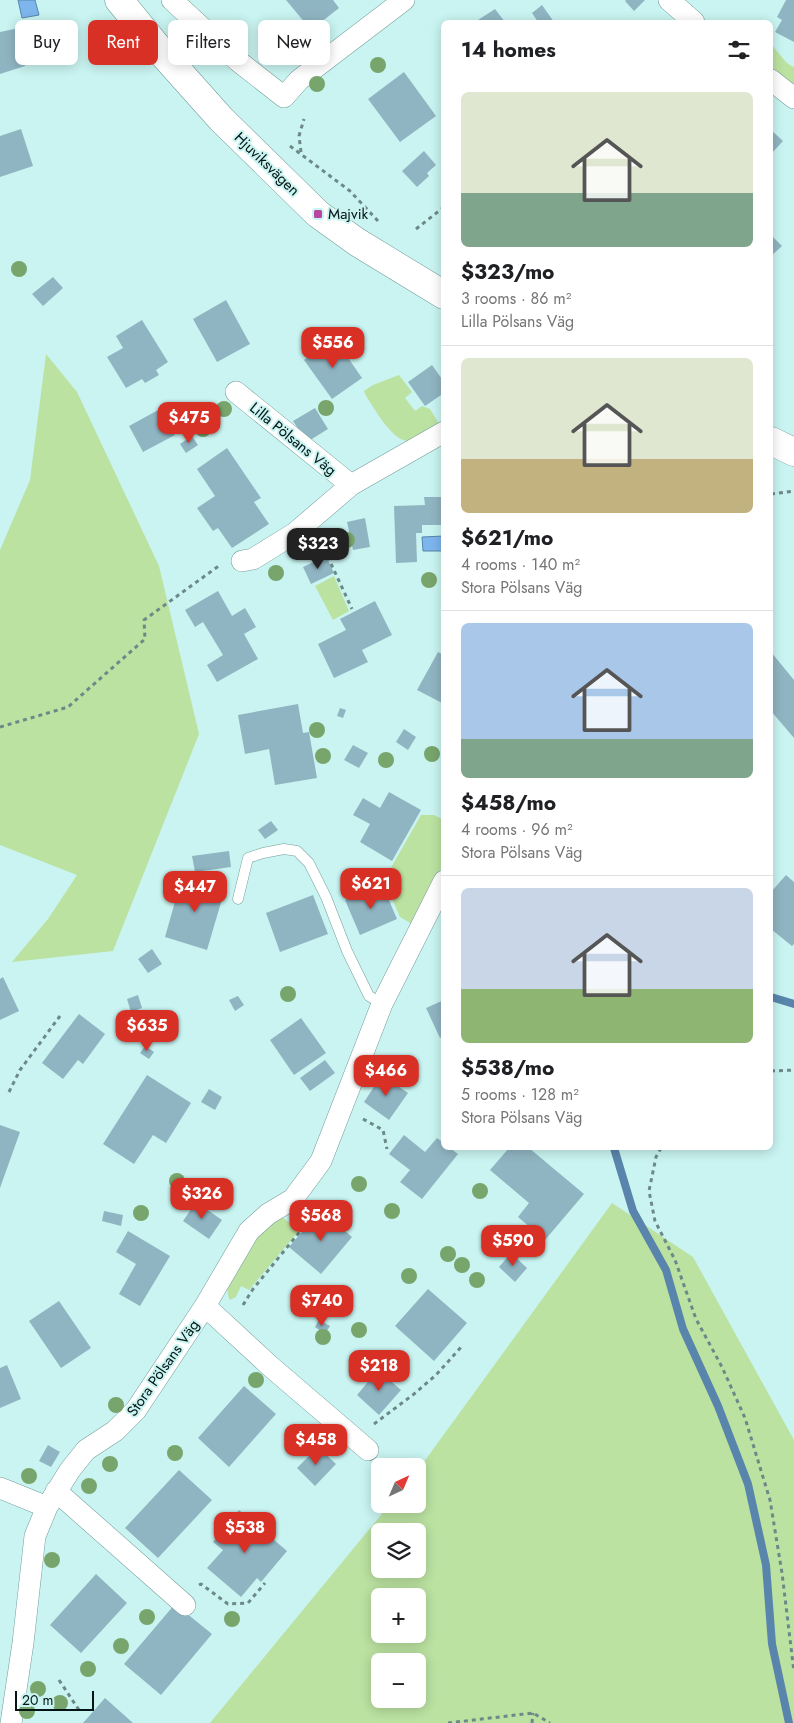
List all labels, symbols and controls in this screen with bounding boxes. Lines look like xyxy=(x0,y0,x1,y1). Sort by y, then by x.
chip: Buy xyxy=(15,20,78,65)
chip: Rent xyxy=(88,20,158,65)
chip: Filters xyxy=(168,20,248,65)
chip: New xyxy=(258,20,330,65)
text: 14 homes xyxy=(461,35,556,65)
icon: filters xyxy=(725,36,753,64)
icon: home xyxy=(562,125,652,215)
street label: Hjuviksvägen xyxy=(229,127,305,201)
place label: Majvik xyxy=(328,203,369,225)
marker: Majvik xyxy=(312,208,324,220)
text: $323/mo xyxy=(461,257,555,287)
text: 3 rooms · 86 m² xyxy=(461,287,571,310)
text: Lilla Pölsans Väg xyxy=(461,310,574,333)
pin: $556 xyxy=(303,326,363,369)
text: $556 xyxy=(312,331,354,354)
icon: home xyxy=(562,390,652,480)
street label: Lilla Pölsans Väg xyxy=(245,397,341,481)
pin: $475 xyxy=(159,402,219,444)
text: $475 xyxy=(168,406,210,429)
text: $621/mo xyxy=(461,523,553,553)
pin: $323 xyxy=(288,528,348,570)
text: $323 xyxy=(298,532,338,555)
text: 4 rooms · 140 m² xyxy=(461,553,580,576)
text: Stora Pölsans Väg xyxy=(461,576,582,599)
icon: home xyxy=(562,655,652,745)
text: $458/mo xyxy=(461,788,556,818)
text: 4 rooms · 96 m² xyxy=(461,818,572,841)
text: Stora Pölsans Väg xyxy=(461,841,582,864)
pin: $621 xyxy=(341,868,401,910)
pin: $447 xyxy=(165,870,225,913)
text: $621 xyxy=(351,872,391,895)
text: $447 xyxy=(174,875,216,898)
icon: home xyxy=(562,920,652,1010)
pin: $635 xyxy=(117,1010,177,1052)
text: $635 xyxy=(127,1014,167,1037)
text: $538/mo xyxy=(461,1053,554,1083)
pin: $466 xyxy=(356,1054,416,1097)
text: $466 xyxy=(365,1059,407,1082)
text: 5 rooms · 128 m² xyxy=(461,1083,579,1106)
text: Stora Pölsans Väg xyxy=(461,1106,582,1129)
pin: $326 xyxy=(172,1178,232,1220)
text: $326 xyxy=(181,1182,223,1205)
pin: $568 xyxy=(291,1200,351,1242)
text: $568 xyxy=(300,1204,342,1227)
pin: $590 xyxy=(483,1224,543,1267)
text: $590 xyxy=(492,1229,534,1252)
pin: $740 xyxy=(292,1284,352,1327)
text: $740 xyxy=(301,1289,343,1312)
street label: Stora Pölsans Väg xyxy=(121,1315,205,1421)
pin: $218 xyxy=(349,1350,409,1392)
text: $218 xyxy=(360,1354,398,1377)
pin: $458 xyxy=(286,1424,346,1466)
text: $458 xyxy=(295,1428,337,1451)
north arrow xyxy=(371,1458,426,1512)
map controls xyxy=(371,1458,426,1708)
pin: $538 xyxy=(215,1512,275,1554)
text: $538 xyxy=(225,1516,265,1539)
button: layers xyxy=(371,1523,426,1578)
button: + xyxy=(371,1588,426,1643)
button: − xyxy=(371,1653,426,1708)
scale bar xyxy=(15,1688,94,1711)
text: 20 m xyxy=(22,1690,54,1710)

